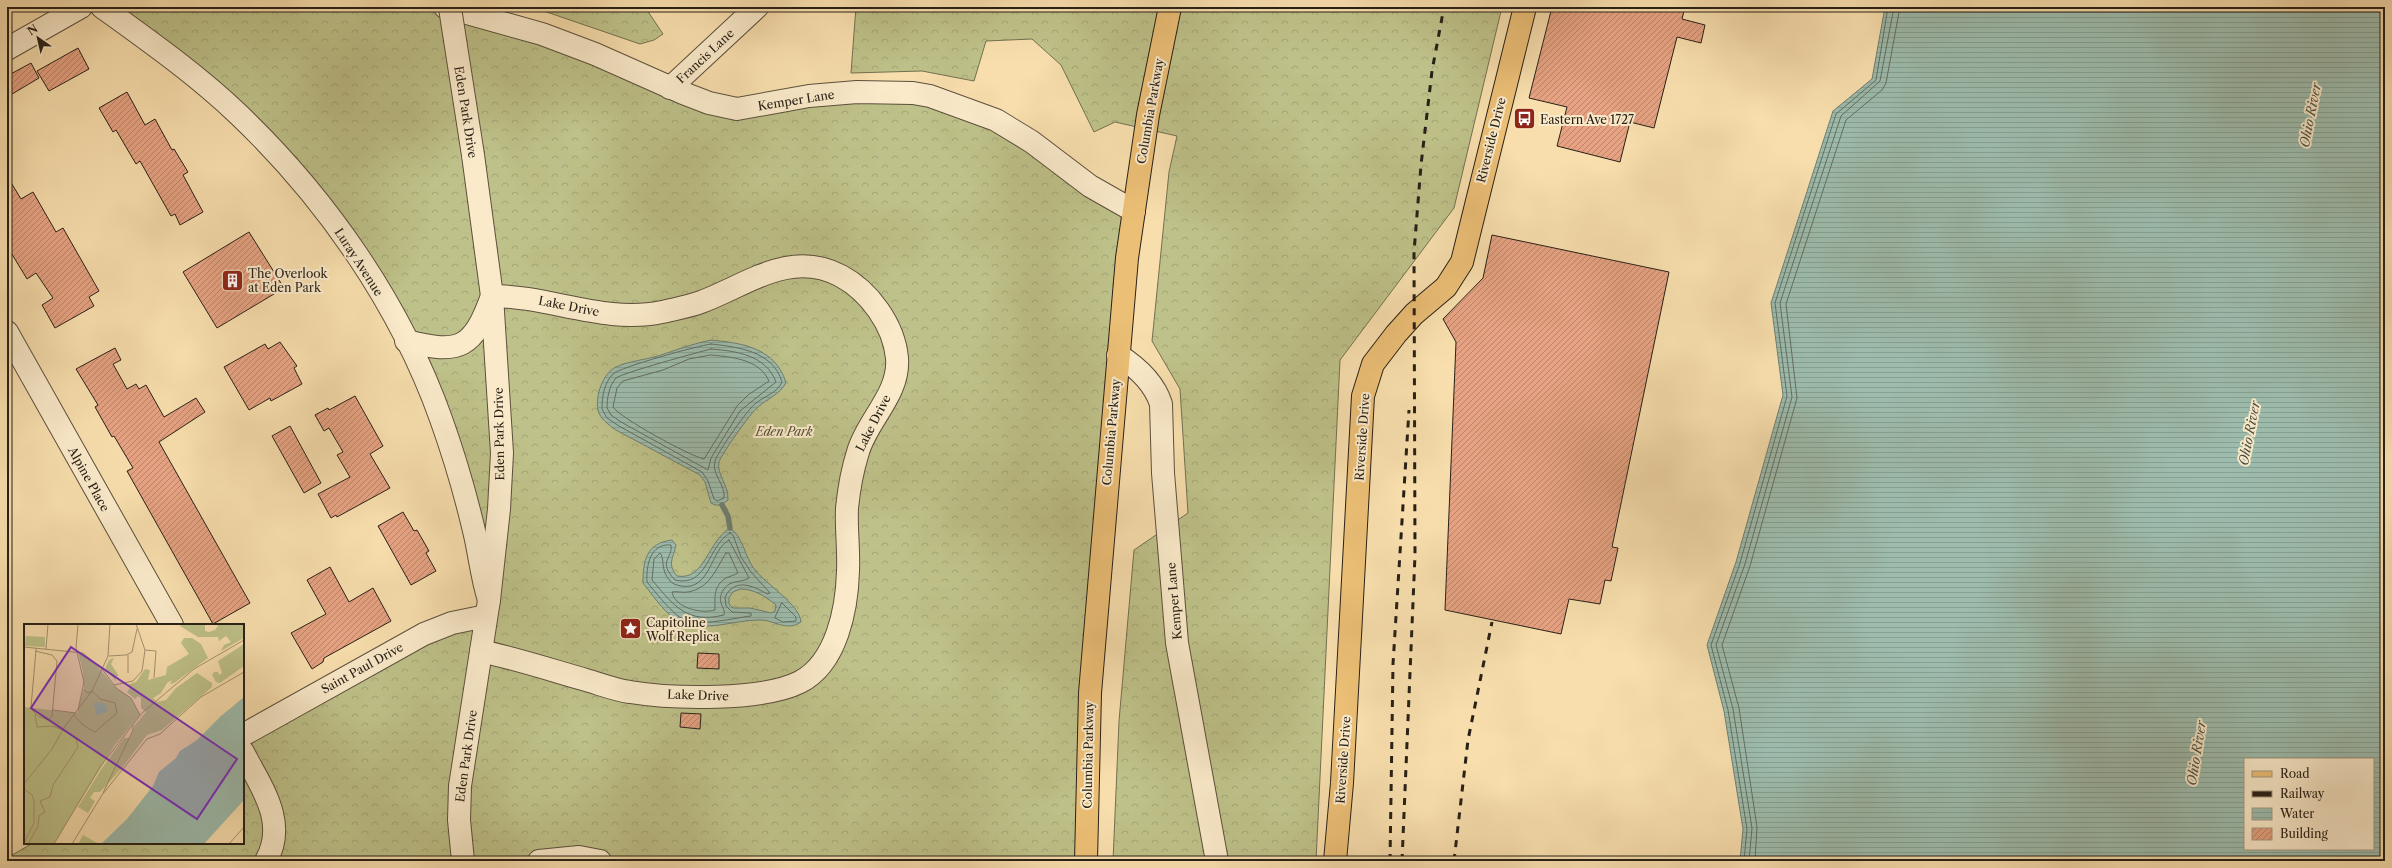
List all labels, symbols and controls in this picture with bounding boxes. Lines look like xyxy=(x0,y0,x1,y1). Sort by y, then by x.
north arrow xyxy=(18,18,58,58)
text: N xyxy=(25,21,41,38)
street label: Francis Lane xyxy=(673,25,737,87)
street label: Columbia Parkway xyxy=(1133,57,1167,165)
street label: Eden Park Drive xyxy=(451,65,481,159)
water label: Ohio River xyxy=(2296,80,2324,149)
street label: Kemper Lane xyxy=(757,86,836,113)
street label: Riverside Drive xyxy=(1473,95,1509,184)
bus stop icon: Eastern Ave 1727 xyxy=(1511,106,1537,132)
place label: Eastern Ave 1727 xyxy=(1540,112,1634,127)
street label: Luray Avenue xyxy=(331,225,387,299)
place label: The Overlook at Eden Park xyxy=(248,266,329,295)
building icon: The Overlook at Eden Park xyxy=(220,267,246,293)
street label: Lake Drive xyxy=(537,293,601,319)
street label: Columbia Parkway xyxy=(1099,378,1123,486)
street label: Eden Park Drive xyxy=(491,387,507,481)
street label: Lake Drive xyxy=(852,392,894,454)
street label: Riverside Drive xyxy=(1351,393,1373,481)
water label: Ohio River xyxy=(2235,398,2263,467)
park label: Eden Park xyxy=(754,424,813,439)
street label: Alpine Place xyxy=(65,443,113,514)
street label: Kemper Lane xyxy=(1163,561,1185,640)
place label: Capitoline Wolf Replica xyxy=(645,615,720,644)
place icon: Capitoline Wolf Replica xyxy=(618,616,644,642)
inset map xyxy=(24,624,244,844)
street label: Saint Paul Drive xyxy=(318,639,406,697)
street label: Lake Drive xyxy=(667,686,729,704)
street label: Columbia Parkway xyxy=(1080,701,1096,809)
street label: Eden Park Drive xyxy=(452,709,480,803)
street label: Riverside Drive xyxy=(1332,716,1354,804)
water label: Ohio River xyxy=(2183,718,2209,787)
legend xyxy=(2244,758,2374,850)
text: Road xyxy=(2280,766,2310,781)
text: Railway xyxy=(2280,786,2325,801)
text: Water xyxy=(2279,806,2314,821)
text: Building xyxy=(2280,826,2328,841)

